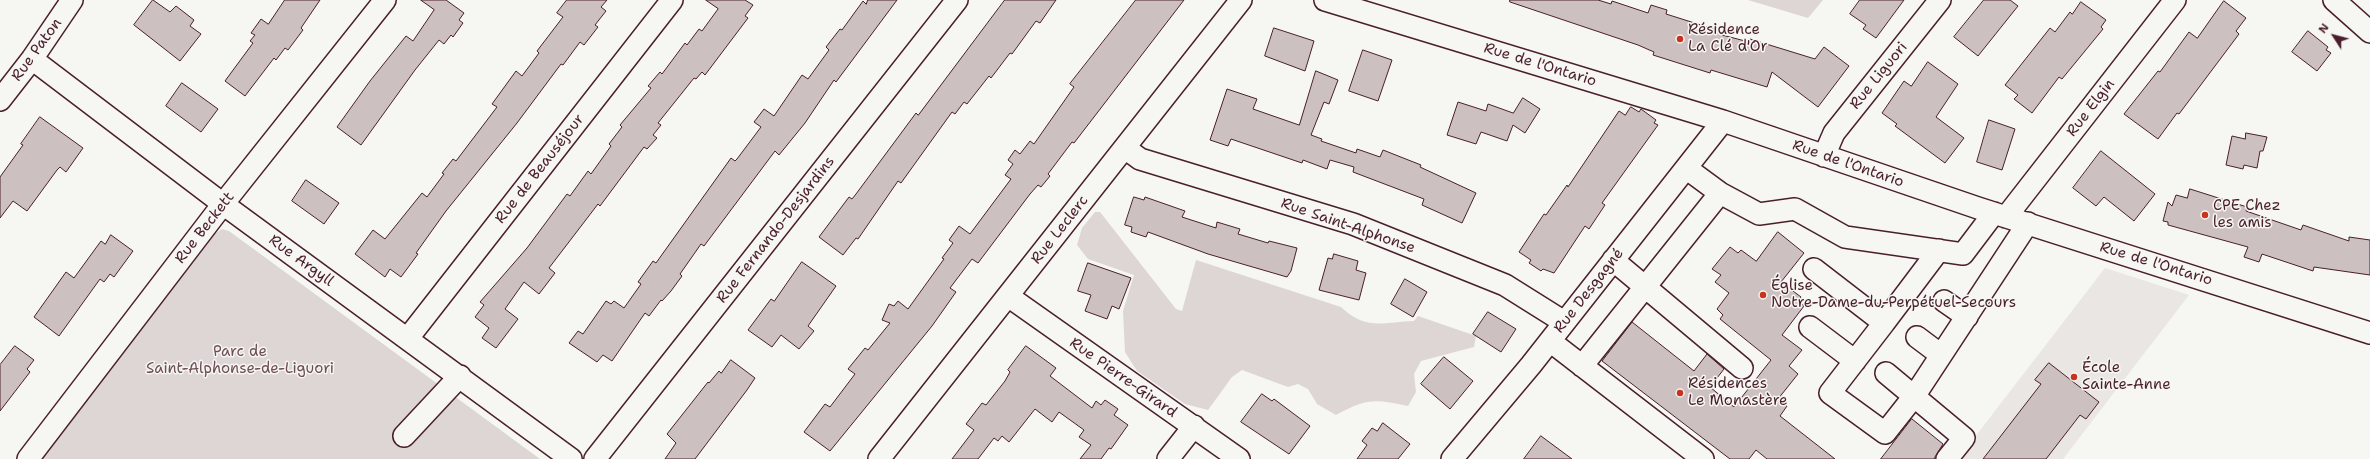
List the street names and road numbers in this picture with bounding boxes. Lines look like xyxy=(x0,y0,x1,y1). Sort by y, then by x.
street label: Rue Paton xyxy=(8,15,66,85)
street label: Rue de l'Ontario xyxy=(1482,39,1598,91)
street label: Rue Liguori xyxy=(1846,39,1912,113)
street label: Rue Elgin xyxy=(2063,76,2119,140)
street label: Rue de Beauséjour xyxy=(492,111,588,227)
street label: Rue de l'Ontario xyxy=(1790,136,1906,192)
street label: Rue Fernando-Desjardins xyxy=(713,153,839,307)
street label: Rue Beckett xyxy=(172,189,238,267)
street label: Rue Leclerc xyxy=(1028,192,1092,268)
street label: Rue Saint-Alphonse xyxy=(1278,195,1418,257)
street label: Rue Argyll xyxy=(265,231,337,291)
street label: Rue de l'Ontario xyxy=(2098,238,2214,290)
street label: Rue Desgagné xyxy=(1550,245,1628,337)
street label: Rue Pierre-Girard xyxy=(1066,334,1180,422)

